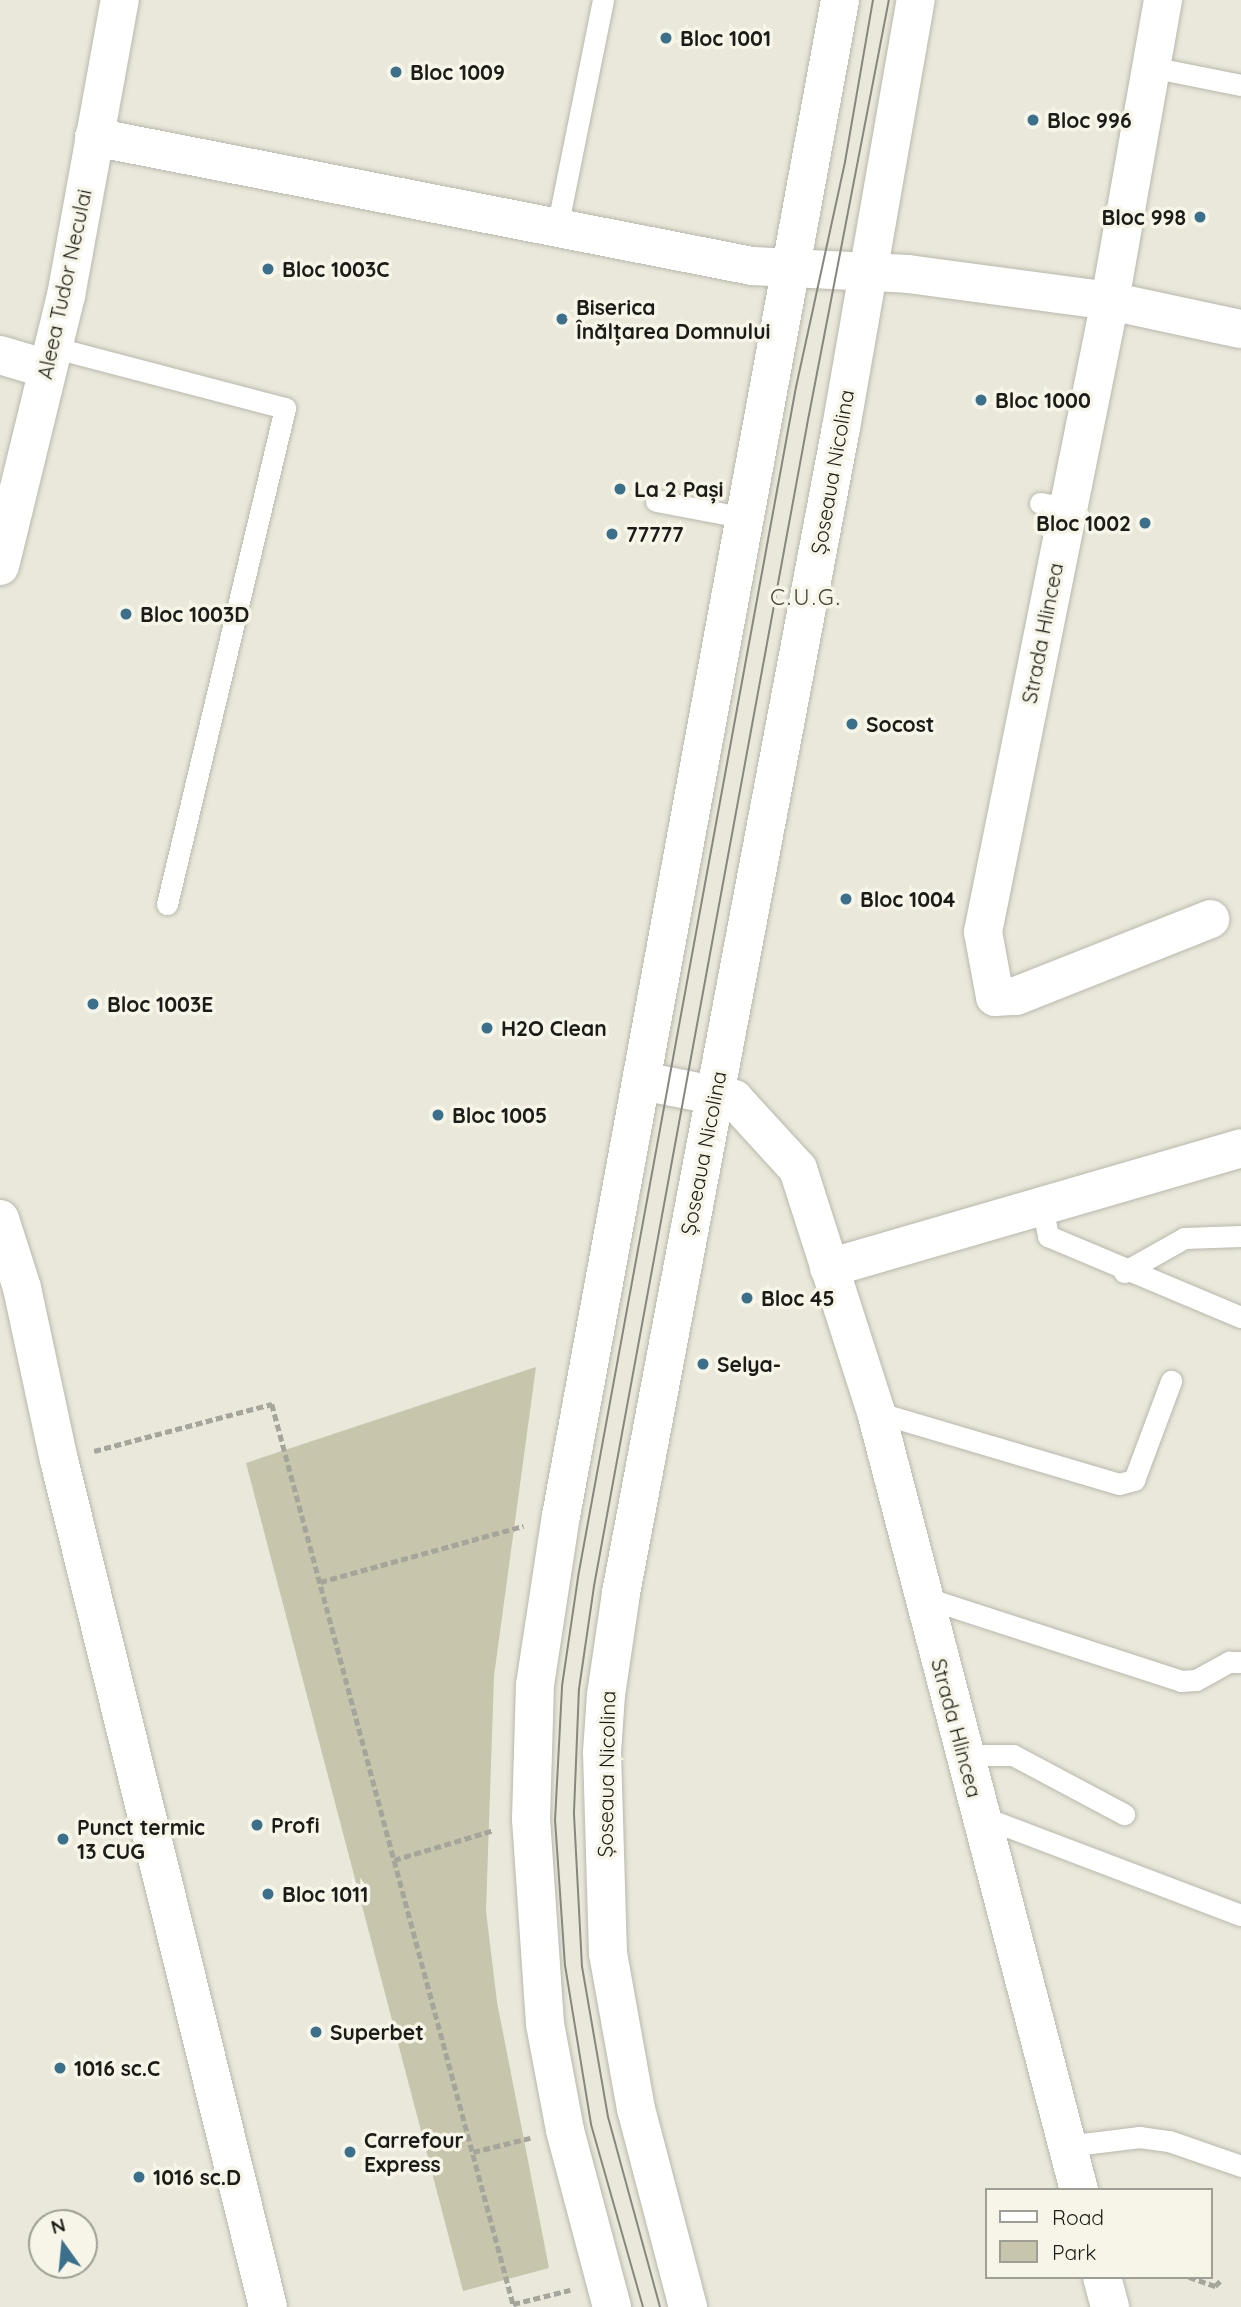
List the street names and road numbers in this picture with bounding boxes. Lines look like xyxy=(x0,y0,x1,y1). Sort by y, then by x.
street label: Aleea Tudor Neculai xyxy=(32,187,96,381)
street label: Șoseaua Nicolina xyxy=(805,388,859,556)
street label: Strada Hlincea xyxy=(1016,561,1068,705)
street label: Șoseaua Nicolina xyxy=(675,1069,731,1237)
street label: Strada Hlincea xyxy=(926,1656,988,1800)
street label: Șoseaua Nicolina xyxy=(592,1690,620,1858)

